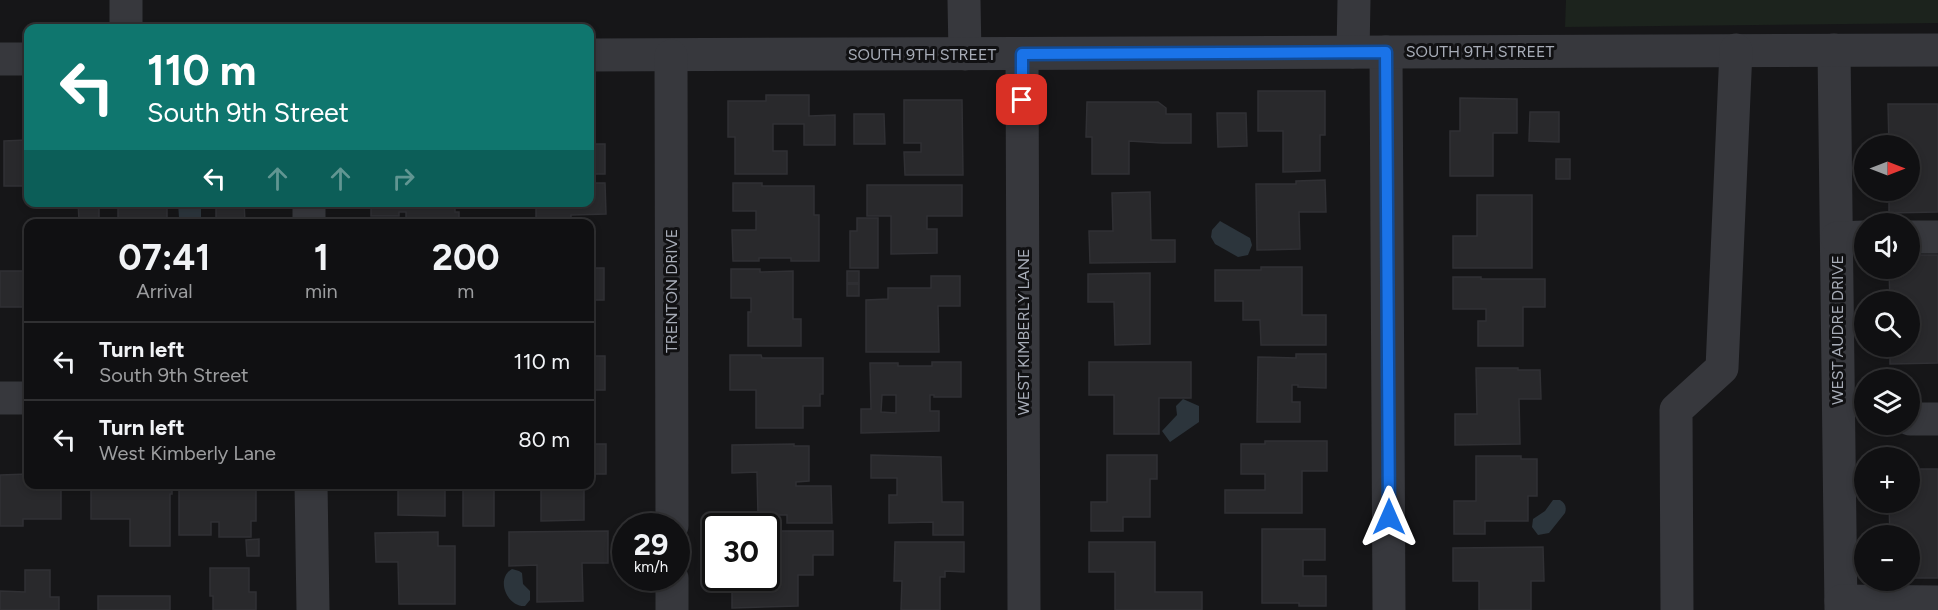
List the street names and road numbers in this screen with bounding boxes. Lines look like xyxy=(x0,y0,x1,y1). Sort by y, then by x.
street label: SOUTH 9TH STREET xyxy=(1406,42,1554,61)
street label: SOUTH 9TH STREET xyxy=(848,45,996,64)
street label: TRENTON DRIVE xyxy=(662,229,681,353)
street label: WEST KIMBERLY LANE xyxy=(1014,248,1033,416)
street label: WEST AUDRE DRIVE xyxy=(1828,255,1847,405)

